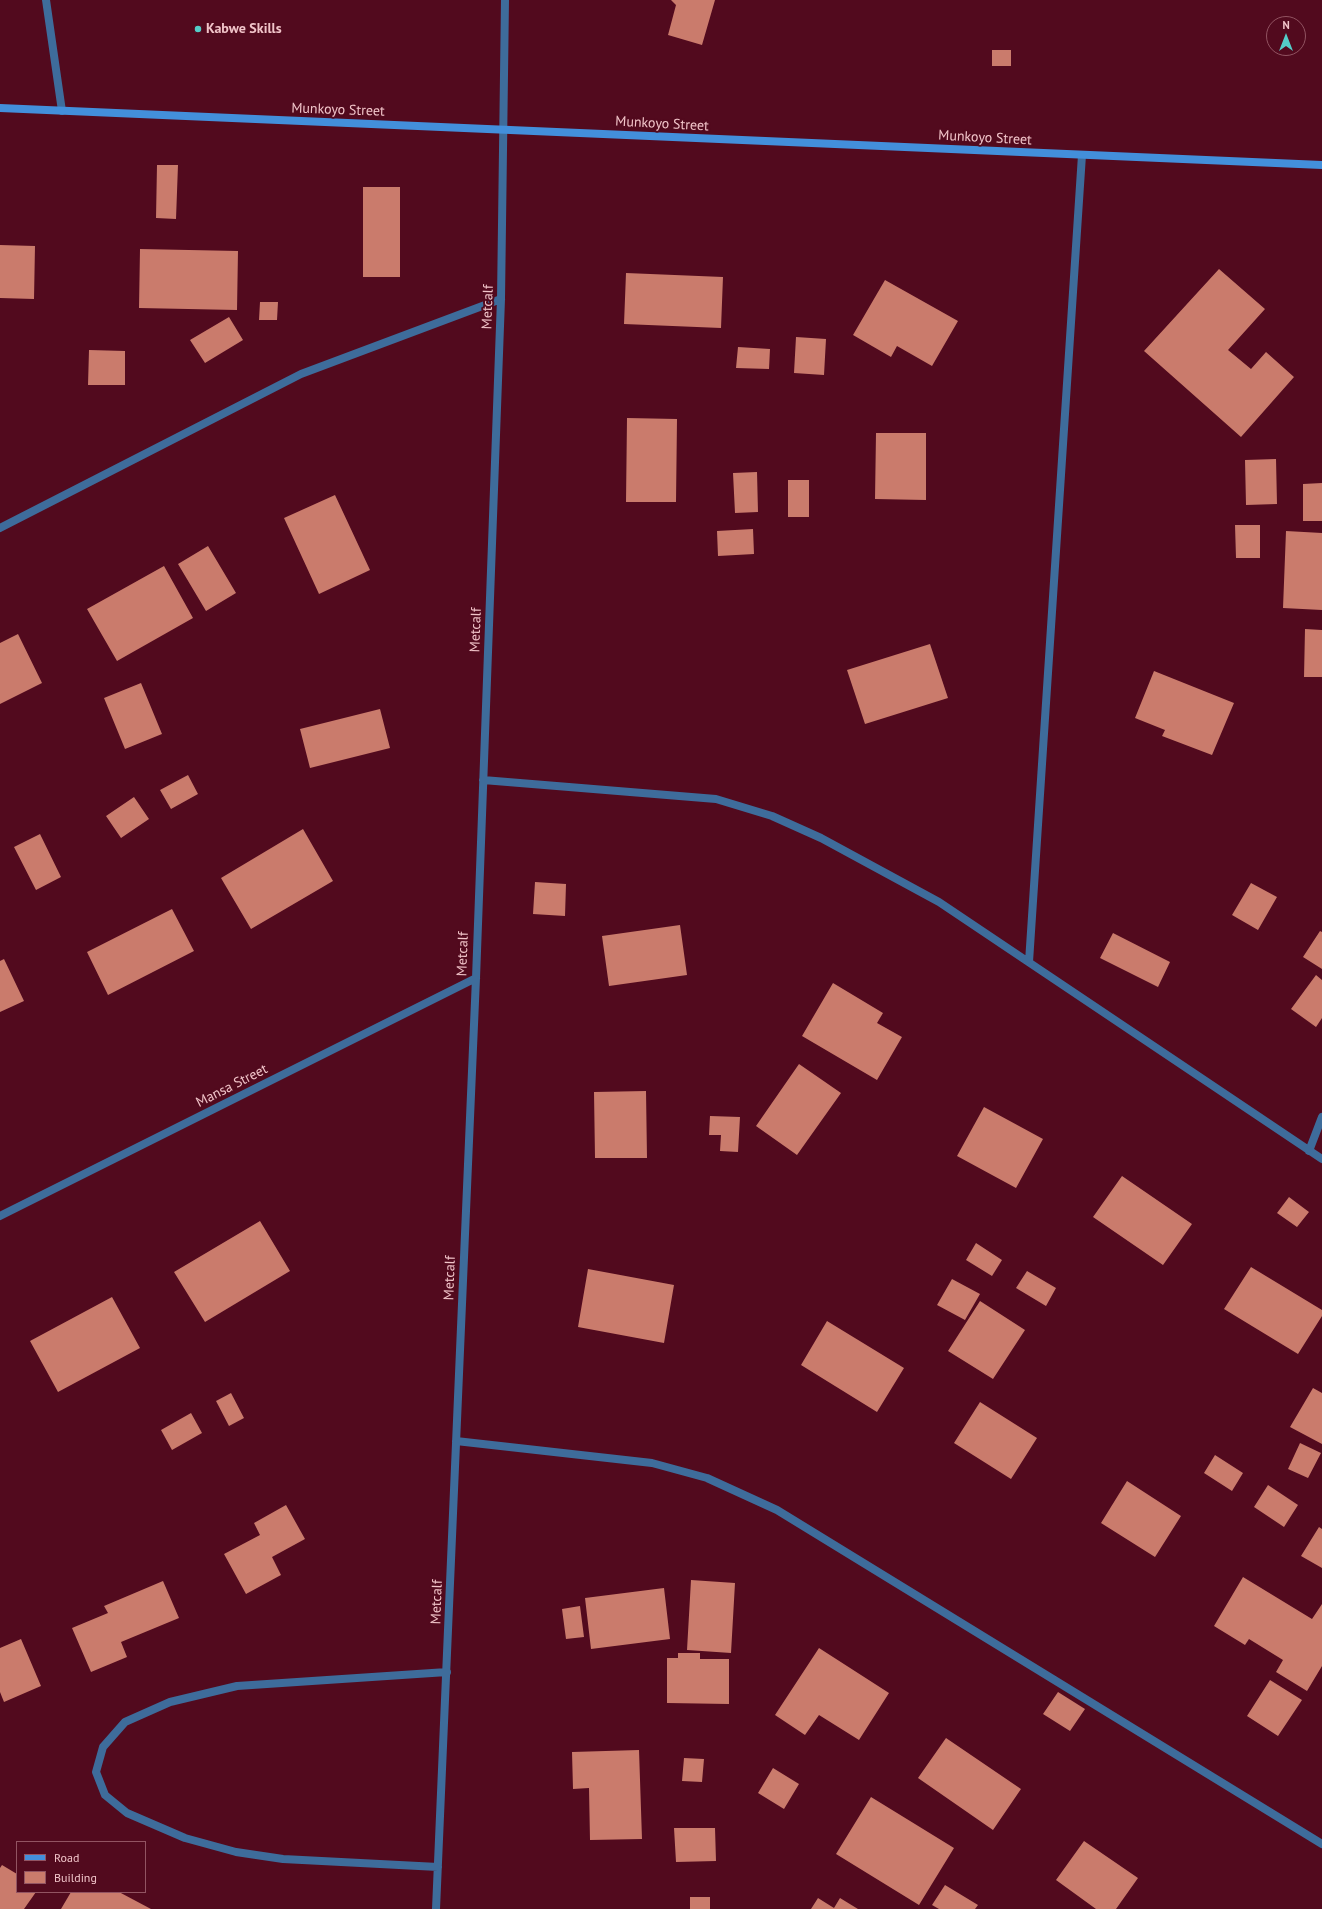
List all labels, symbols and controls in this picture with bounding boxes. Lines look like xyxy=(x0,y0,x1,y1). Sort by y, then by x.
north arrow xyxy=(1266,16,1306,56)
text: N xyxy=(1282,18,1290,32)
place label: Kabwe Skills xyxy=(206,21,282,37)
marker: Kabwe Skills xyxy=(193,24,203,34)
street label: Munkoyo Street xyxy=(291,100,385,120)
street label: Munkoyo Street xyxy=(615,113,709,135)
street label: Munkoyo Street xyxy=(938,127,1032,149)
street label: Metcalf xyxy=(479,284,497,330)
street label: Metcalf xyxy=(467,607,485,653)
street label: Metcalf xyxy=(454,931,472,977)
street label: Mansa Street xyxy=(193,1061,271,1111)
street label: Metcalf xyxy=(441,1255,459,1301)
street label: Metcalf xyxy=(428,1579,446,1625)
legend xyxy=(16,1841,146,1893)
text: Road xyxy=(54,1850,79,1865)
text: Building xyxy=(54,1870,97,1885)

